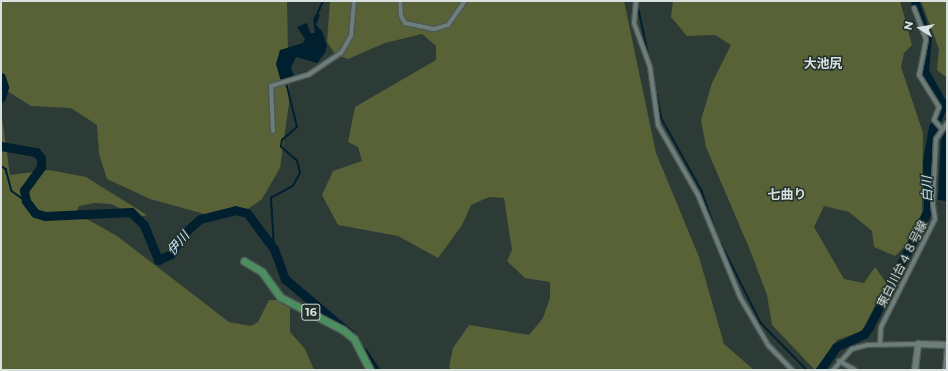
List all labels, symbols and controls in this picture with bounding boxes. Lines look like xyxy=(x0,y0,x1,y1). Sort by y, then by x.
north arrow xyxy=(900,8,940,48)
text: N xyxy=(900,20,916,31)
district label: 大池尻 xyxy=(804,55,842,71)
water label: 白川 xyxy=(919,176,935,202)
district label: 七曲り xyxy=(768,186,806,202)
street label: 東白川台４８号線 xyxy=(874,218,930,310)
water label: 伊川 xyxy=(164,228,192,258)
road number: 16 xyxy=(301,303,321,321)

